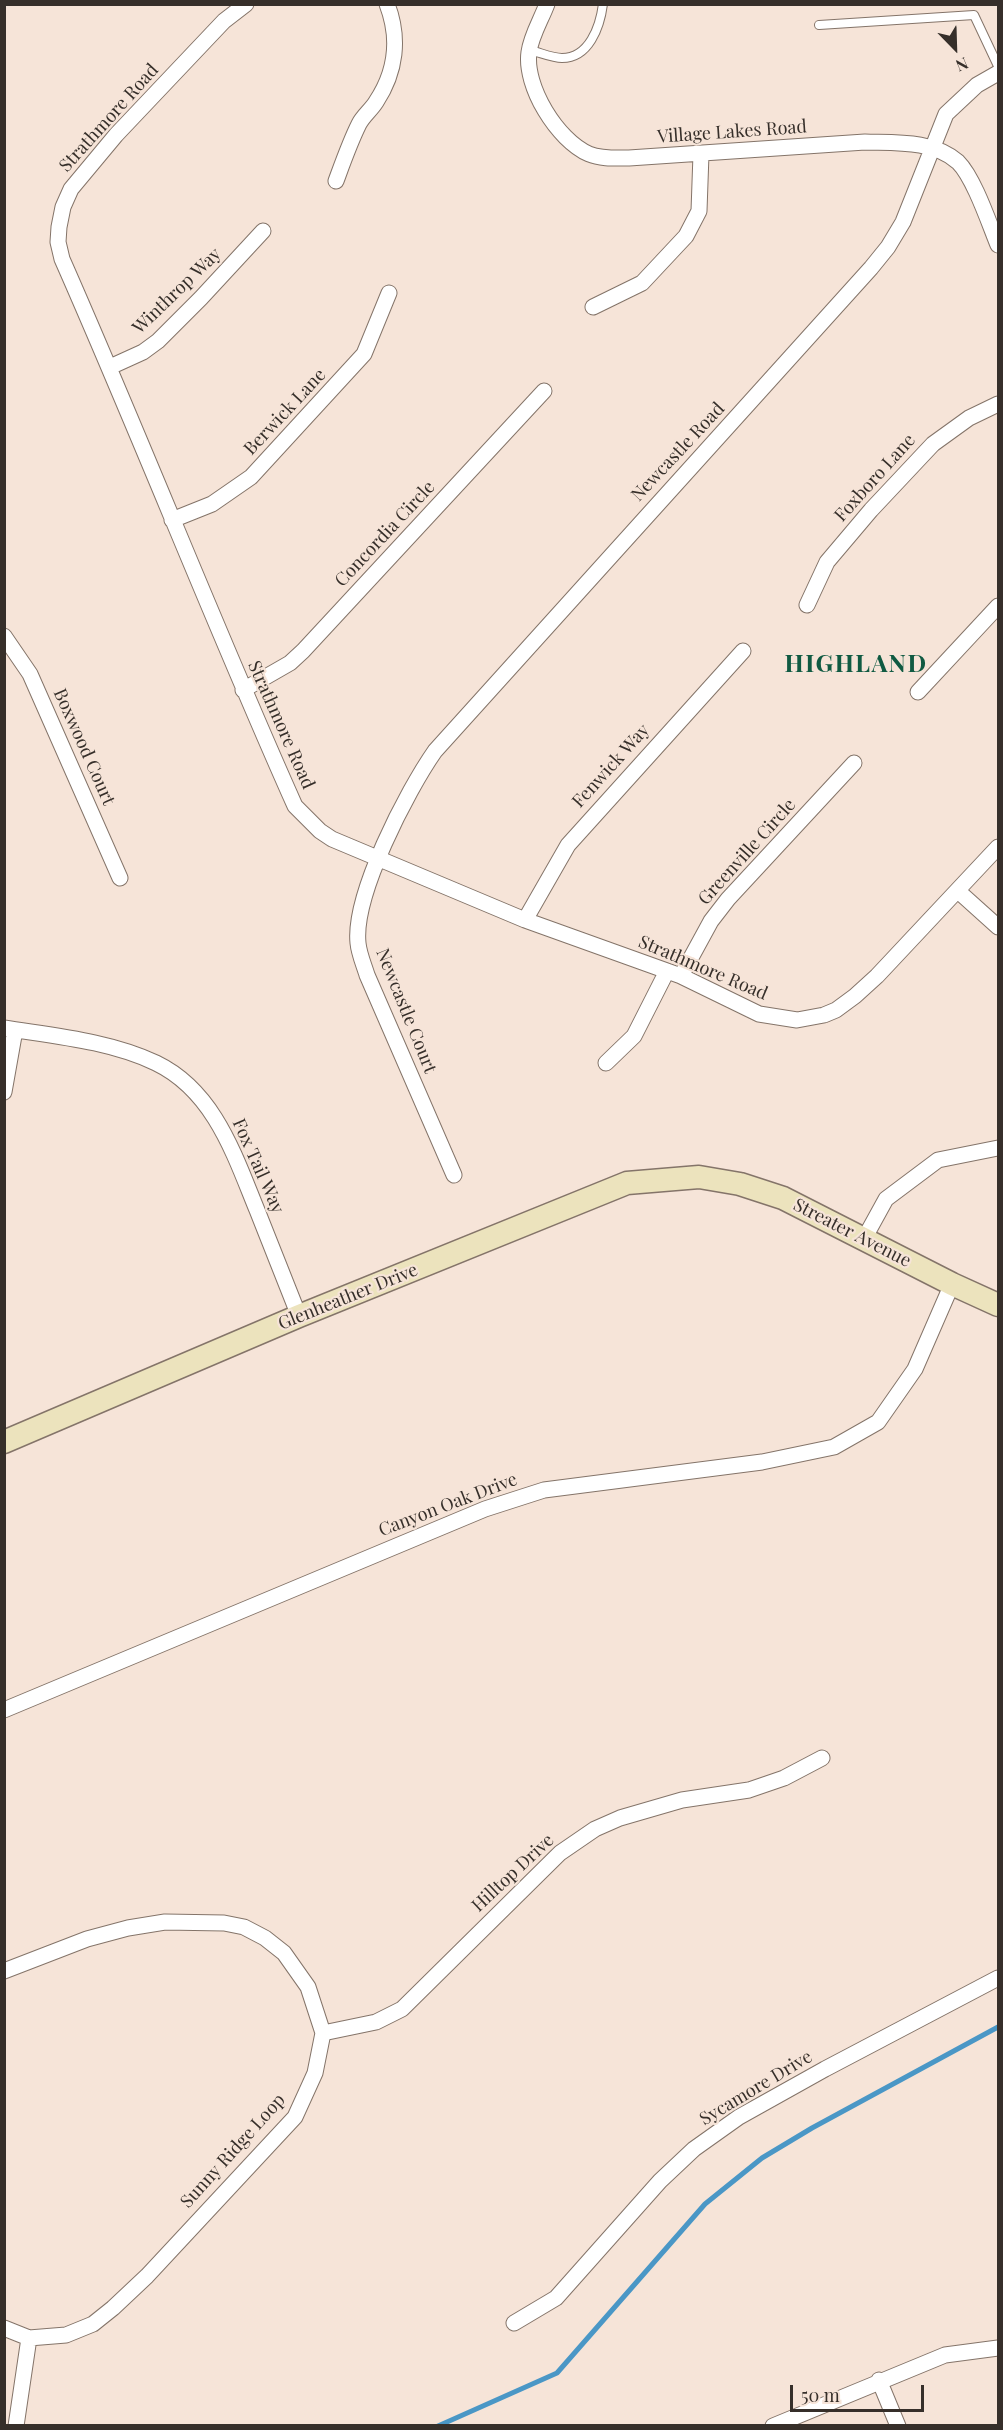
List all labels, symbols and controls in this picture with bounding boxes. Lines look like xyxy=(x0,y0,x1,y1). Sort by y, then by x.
north arrow xyxy=(925,18,985,78)
text: N xyxy=(953,53,972,77)
street label: Strathmore Road xyxy=(55,59,163,177)
street label: Village Lakes Road xyxy=(657,116,807,148)
street label: Winthrop Way xyxy=(128,243,226,339)
street label: Berwick Lane xyxy=(240,364,330,460)
street label: Newcastle Road xyxy=(627,398,729,506)
street label: Foxboro Lane xyxy=(830,430,920,526)
street label: Concordia Circle xyxy=(331,477,439,591)
district label: HIGHLAND xyxy=(784,651,928,679)
street label: Strathmore Road xyxy=(243,658,319,792)
street label: Boxwood Court xyxy=(49,685,119,809)
street label: Fenwick Way xyxy=(568,720,654,812)
street label: Greenville Circle xyxy=(694,795,800,909)
street label: Strathmore Road xyxy=(635,931,771,1005)
street label: Newcastle Court xyxy=(371,945,441,1077)
street label: Fox Tail Way xyxy=(228,1115,288,1217)
street label: Streater Avenue xyxy=(790,1194,914,1272)
street label: Glenheather Drive xyxy=(275,1259,421,1335)
street label: Canyon Oak Drive xyxy=(376,1469,520,1541)
street label: Hilltop Drive xyxy=(467,1829,559,1917)
street label: Sycamore Drive xyxy=(696,2046,816,2130)
street label: Sunny Ridge Loop xyxy=(176,2089,290,2213)
scale bar xyxy=(793,2373,926,2411)
text: 50 m xyxy=(801,2383,840,2407)

